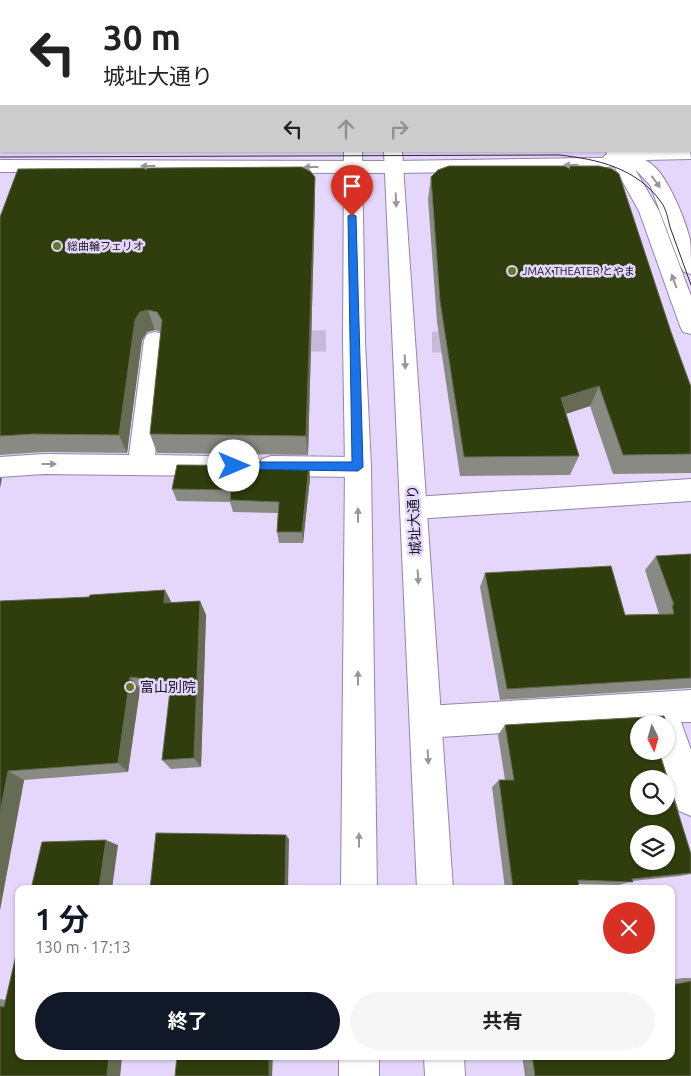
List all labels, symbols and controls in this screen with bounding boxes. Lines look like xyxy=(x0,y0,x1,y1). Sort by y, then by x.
text: 30 m xyxy=(103,17,181,57)
icon: left xyxy=(20,20,85,85)
text: 城址大通り xyxy=(103,63,213,88)
icon: left xyxy=(279,115,307,143)
icon: ahead xyxy=(332,115,360,143)
icon: right xyxy=(385,115,413,143)
one-way arrow xyxy=(563,161,579,169)
one-way arrow xyxy=(140,162,156,170)
one-way arrow xyxy=(303,163,319,171)
pin xyxy=(331,165,373,216)
icon: arrive xyxy=(338,172,366,200)
one-way arrow xyxy=(651,175,661,189)
one-way arrow xyxy=(393,192,401,208)
marker: 総曲輪フェリオ xyxy=(51,240,63,252)
place label: 総曲輪フェリオ xyxy=(67,240,144,252)
marker: JMAX THEATER とやま xyxy=(506,265,518,277)
place label: JMAX THEATER とやま xyxy=(522,265,635,277)
one-way arrow xyxy=(670,273,678,288)
one-way arrow xyxy=(402,354,410,370)
position arrow xyxy=(207,439,259,491)
one-way arrow xyxy=(41,460,57,468)
street label: 城址大通り xyxy=(404,485,424,555)
one-way arrow xyxy=(354,507,362,523)
one-way arrow xyxy=(414,569,422,585)
one-way arrow xyxy=(354,669,362,685)
place label: 富山別院 xyxy=(140,679,196,695)
marker: 富山別院 xyxy=(124,681,136,693)
north arrow xyxy=(630,715,675,760)
map controls xyxy=(630,715,675,870)
one-way arrow xyxy=(424,749,432,765)
button: search xyxy=(630,770,675,815)
button: layers xyxy=(630,825,675,870)
one-way arrow xyxy=(355,832,363,848)
text: 1 分 xyxy=(35,902,89,936)
button: close xyxy=(603,902,655,954)
text: 130 m · 17:13 xyxy=(35,938,131,956)
button: 終了 xyxy=(35,992,340,1050)
button: 共有 xyxy=(350,992,655,1050)

